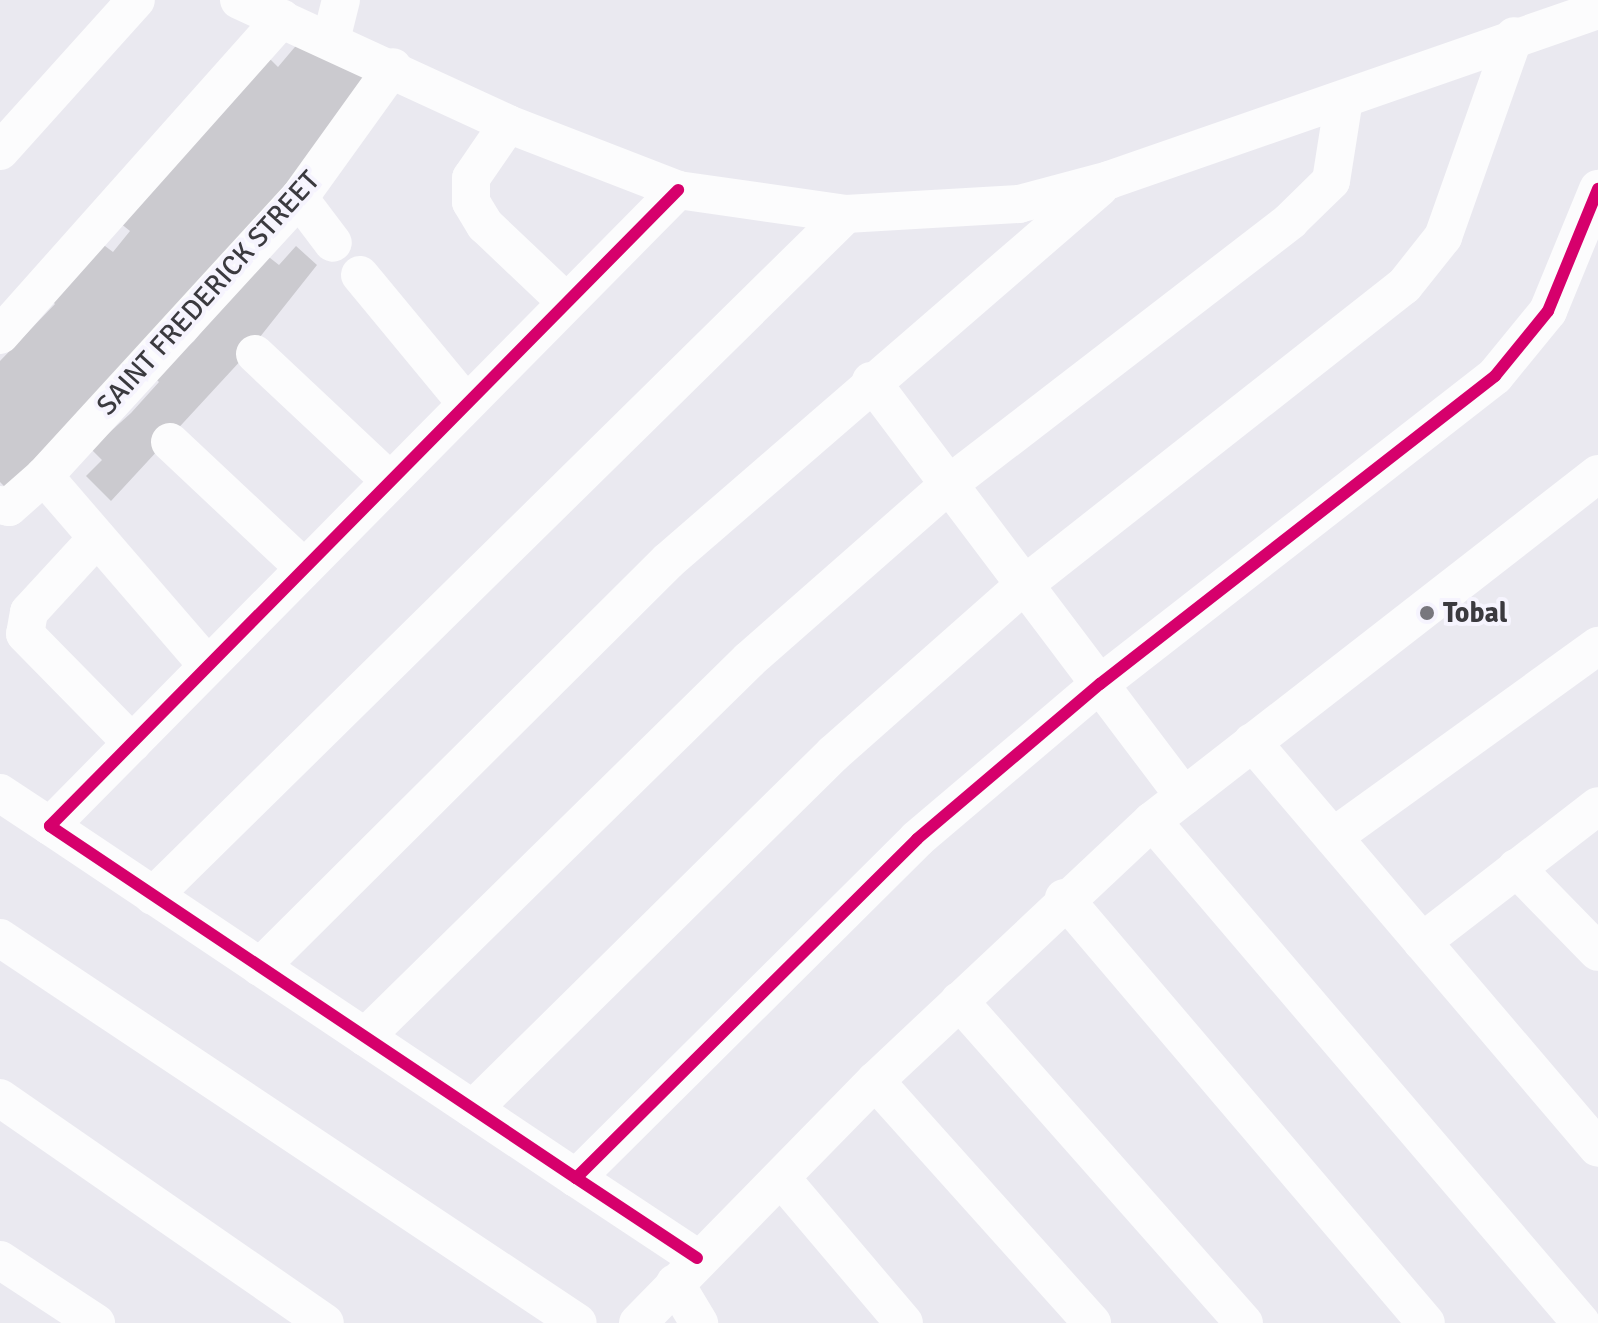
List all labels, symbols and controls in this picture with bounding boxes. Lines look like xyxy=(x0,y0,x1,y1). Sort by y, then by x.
street label: SAINT FREDERICK STREET xyxy=(90,164,326,422)
place label: Tobal xyxy=(1443,596,1508,630)
marker: Tobal xyxy=(1418,604,1436,622)

